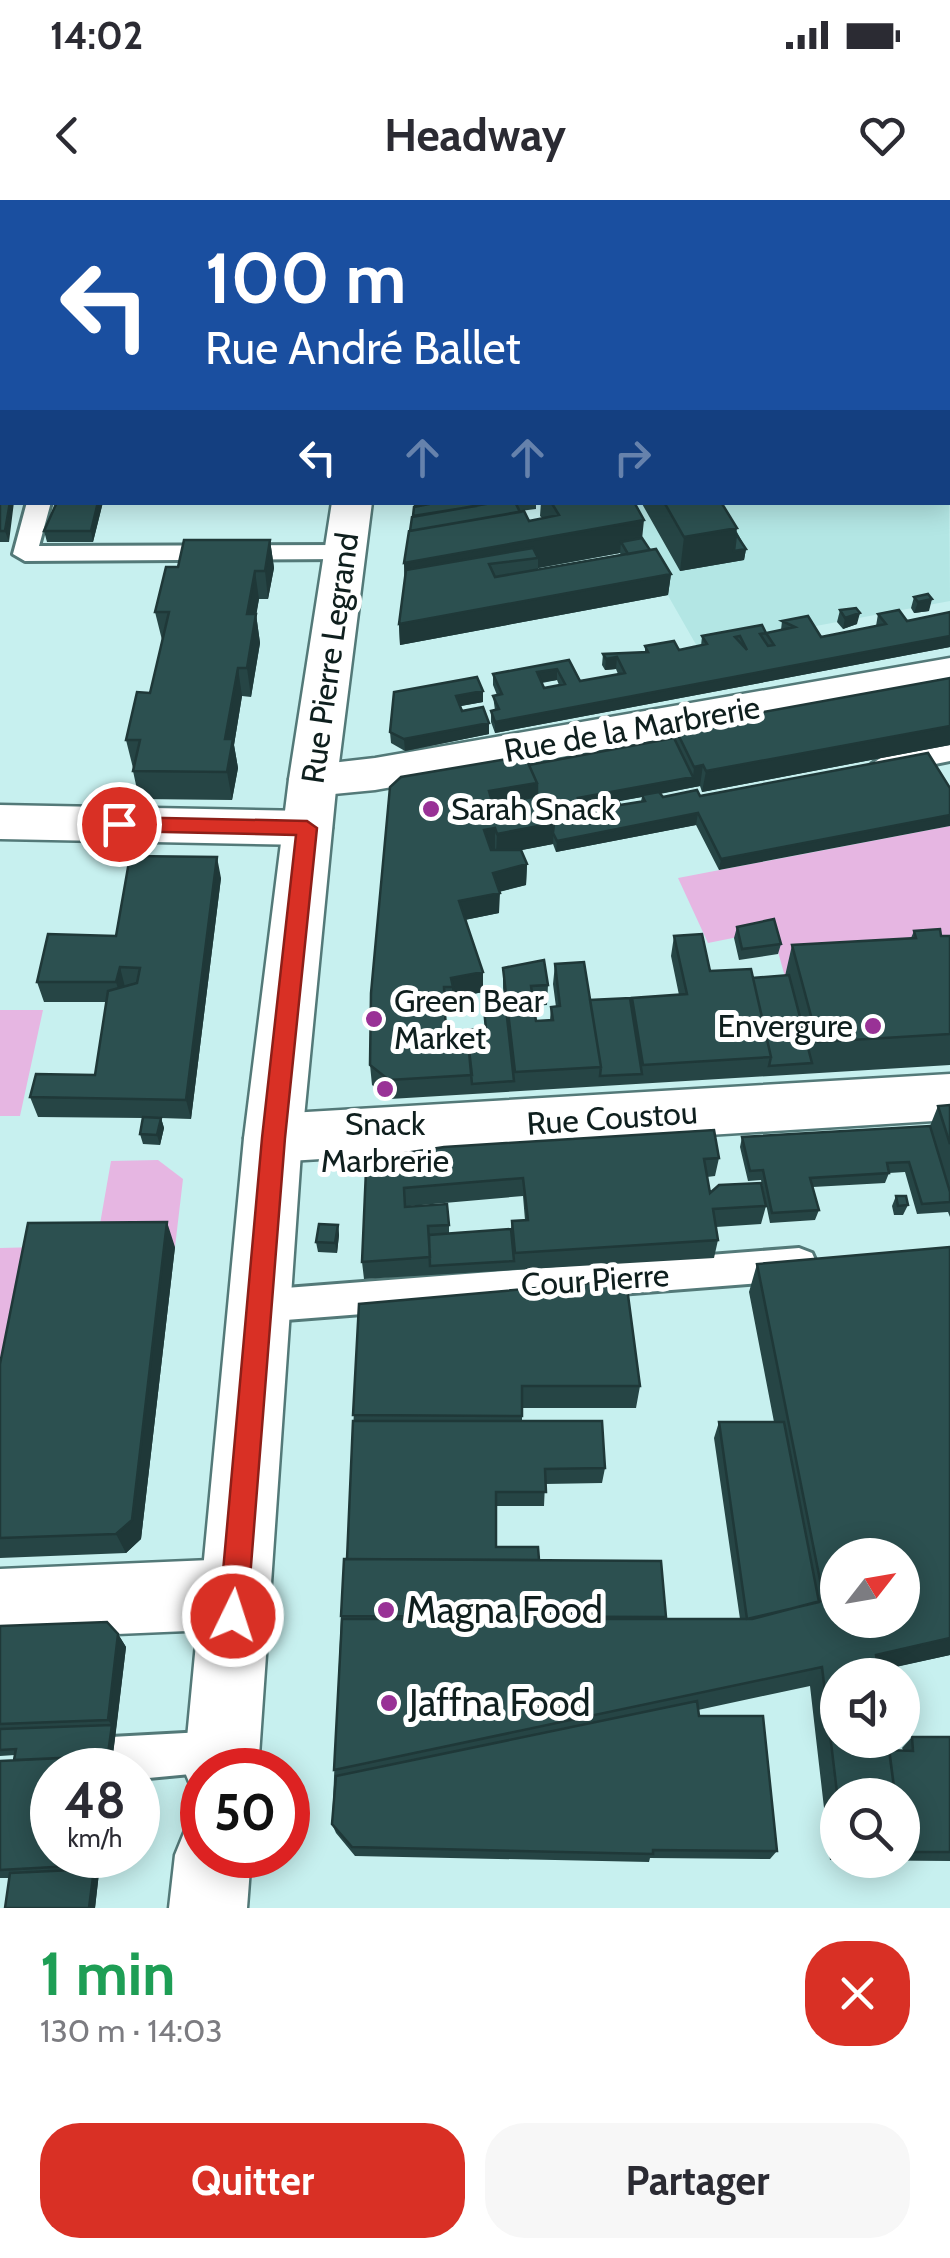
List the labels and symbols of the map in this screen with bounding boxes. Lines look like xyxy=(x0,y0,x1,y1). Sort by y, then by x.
street label: Rue Pierre Legrand xyxy=(293,530,366,786)
street label: Rue de la Marbrerie xyxy=(501,687,763,770)
pin xyxy=(77,782,162,867)
place label: Sarah Snack xyxy=(451,789,616,828)
marker: Sarah Snack xyxy=(420,798,442,820)
place label: Green Bear Market xyxy=(394,981,545,1057)
place label: Envergure xyxy=(718,1006,853,1045)
marker: Green Bear Market xyxy=(363,1008,385,1030)
marker: Envergure xyxy=(862,1015,884,1037)
marker: Snack Marbrerie xyxy=(374,1078,396,1100)
street label: Rue Coustou xyxy=(525,1092,699,1143)
place label: Snack Marbrerie xyxy=(321,1104,449,1180)
street label: Cour Pierre xyxy=(520,1255,670,1304)
north arrow xyxy=(820,1538,920,1638)
position arrow xyxy=(181,1564,285,1668)
place label: Magna Food xyxy=(406,1586,603,1633)
marker: Magna Food xyxy=(375,1599,397,1621)
place label: Jaffna Food xyxy=(408,1679,591,1726)
marker: Jaffna Food xyxy=(378,1692,400,1714)
speed limit sign: 50 xyxy=(180,1748,310,1878)

